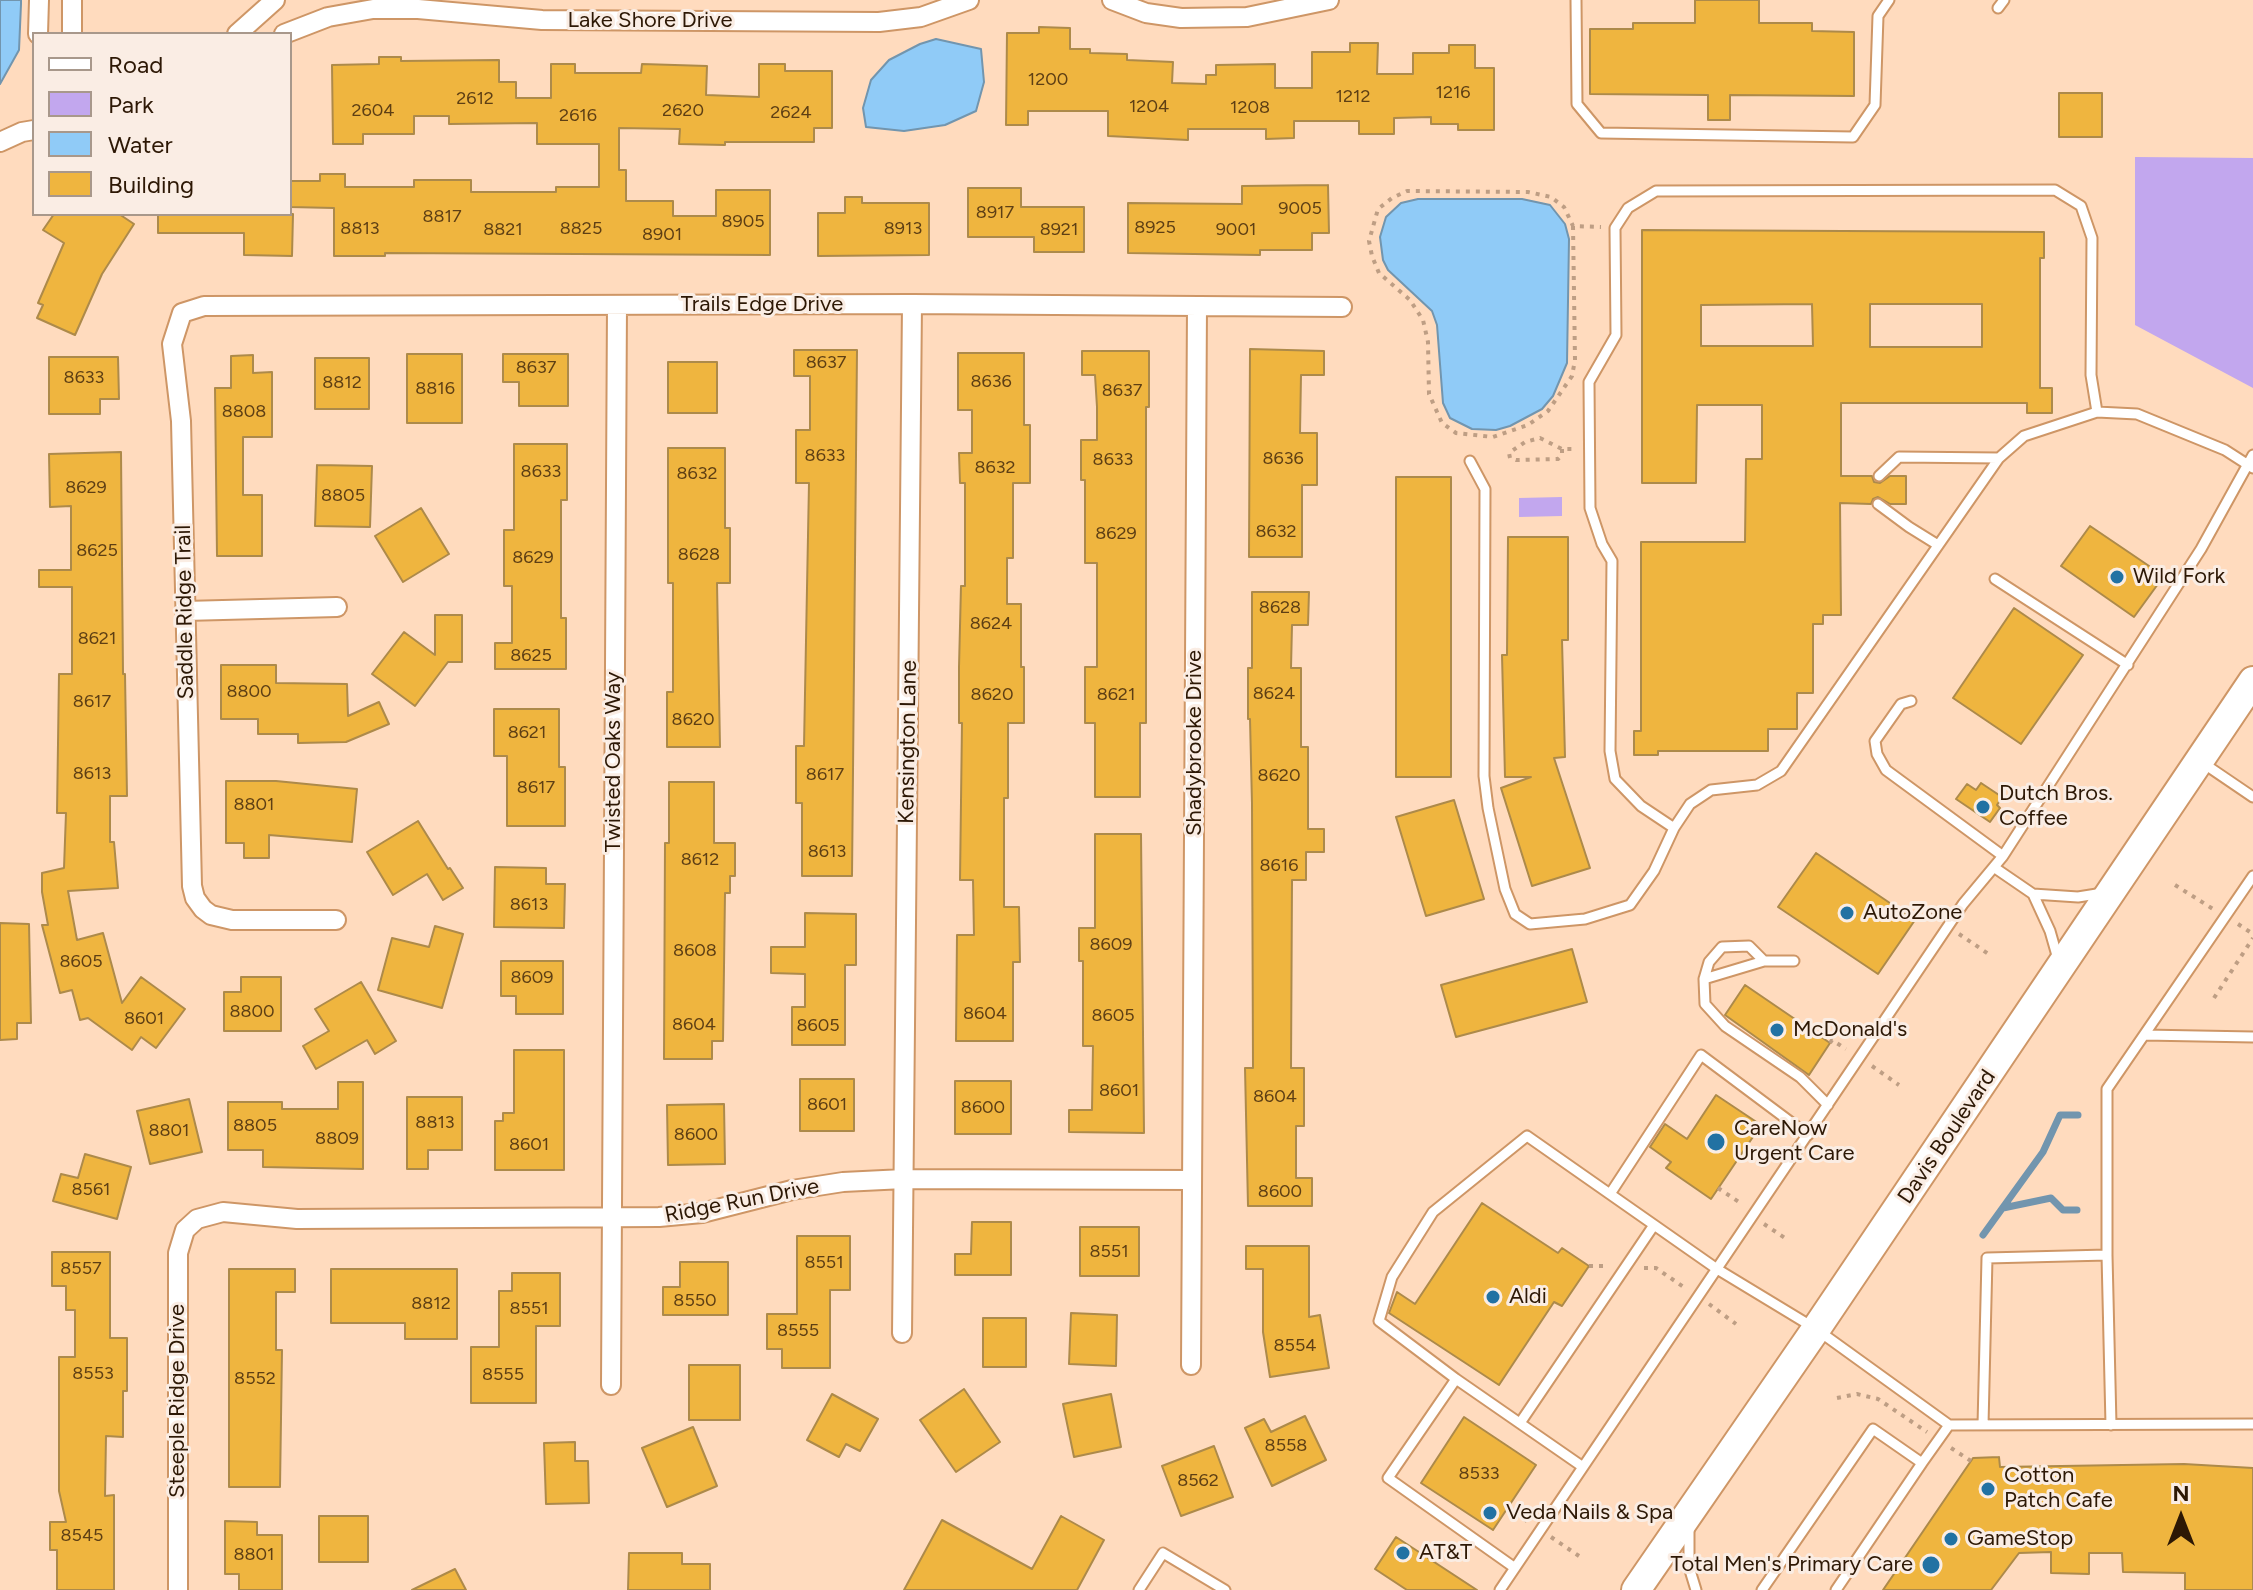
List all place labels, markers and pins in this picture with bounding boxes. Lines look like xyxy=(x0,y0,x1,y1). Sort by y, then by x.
place label: Wild Fork xyxy=(2133,564,2225,590)
marker: Wild Fork xyxy=(2108,568,2126,586)
place label: Dutch Bros. Coffee xyxy=(1999,781,2113,832)
marker: Dutch Bros. Coffee xyxy=(1974,798,1992,816)
place label: AutoZone xyxy=(1863,900,1962,926)
marker: AutoZone xyxy=(1838,904,1856,922)
place label: McDonald's xyxy=(1793,1017,1907,1043)
marker: McDonald's xyxy=(1768,1021,1786,1039)
place label: CareNow Urgent Care xyxy=(1734,1116,1854,1168)
marker: CareNow Urgent Care xyxy=(1705,1131,1727,1153)
place label: Aldi xyxy=(1509,1284,1547,1310)
marker: Aldi xyxy=(1484,1288,1502,1306)
place label: Cotton Patch Cafe xyxy=(2004,1463,2113,1514)
marker: Cotton Patch Cafe xyxy=(1979,1480,1997,1498)
place label: Veda Nails & Spa xyxy=(1506,1500,1673,1526)
marker: Veda Nails & Spa xyxy=(1481,1504,1499,1522)
place label: GameStop xyxy=(1967,1526,2073,1552)
marker: GameStop xyxy=(1942,1530,1960,1548)
place label: AT&T xyxy=(1419,1540,1472,1566)
marker: AT&T xyxy=(1394,1544,1412,1562)
place label: Total Men's Primary Care xyxy=(1671,1552,1913,1578)
marker: Total Men's Primary Care xyxy=(1920,1554,1942,1576)

